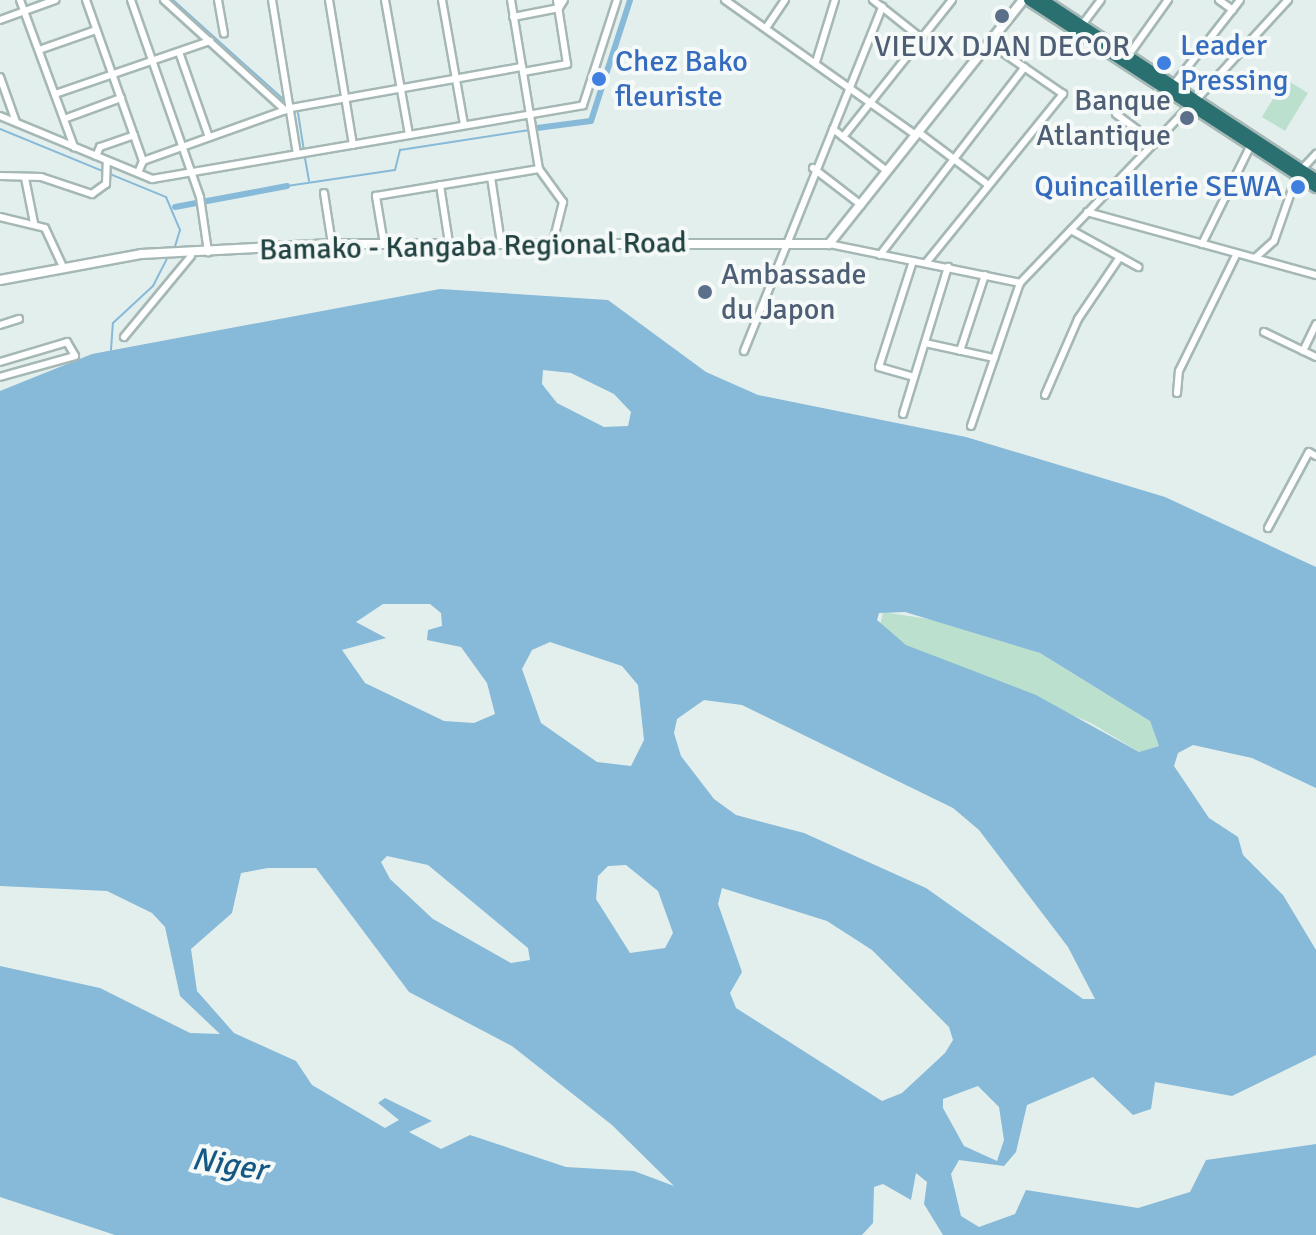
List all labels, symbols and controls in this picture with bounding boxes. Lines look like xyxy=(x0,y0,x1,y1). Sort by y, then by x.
marker: VIEUX DJAN DECOR xyxy=(993,7,1011,25)
place label: Leader Pressing xyxy=(1180,28,1289,98)
place label: VIEUX DJAN DECOR xyxy=(874,29,1130,65)
place label: Chez Bako fleuriste xyxy=(615,44,748,114)
marker: Leader Pressing xyxy=(1155,54,1173,72)
marker: Chez Bako fleuriste xyxy=(590,70,608,88)
place label: Banque Atlantique xyxy=(1036,83,1171,154)
marker: Banque Atlantique xyxy=(1178,109,1196,127)
place label: Quincaillerie SEWA xyxy=(1034,169,1282,205)
marker: Quincaillerie SEWA xyxy=(1289,178,1307,196)
street label: Bamako - Kangaba Regional Road xyxy=(259,225,687,269)
place label: Ambassade du Japon xyxy=(721,257,867,328)
marker: Ambassade du Japon xyxy=(696,283,714,301)
water label: Niger xyxy=(189,1140,269,1190)

